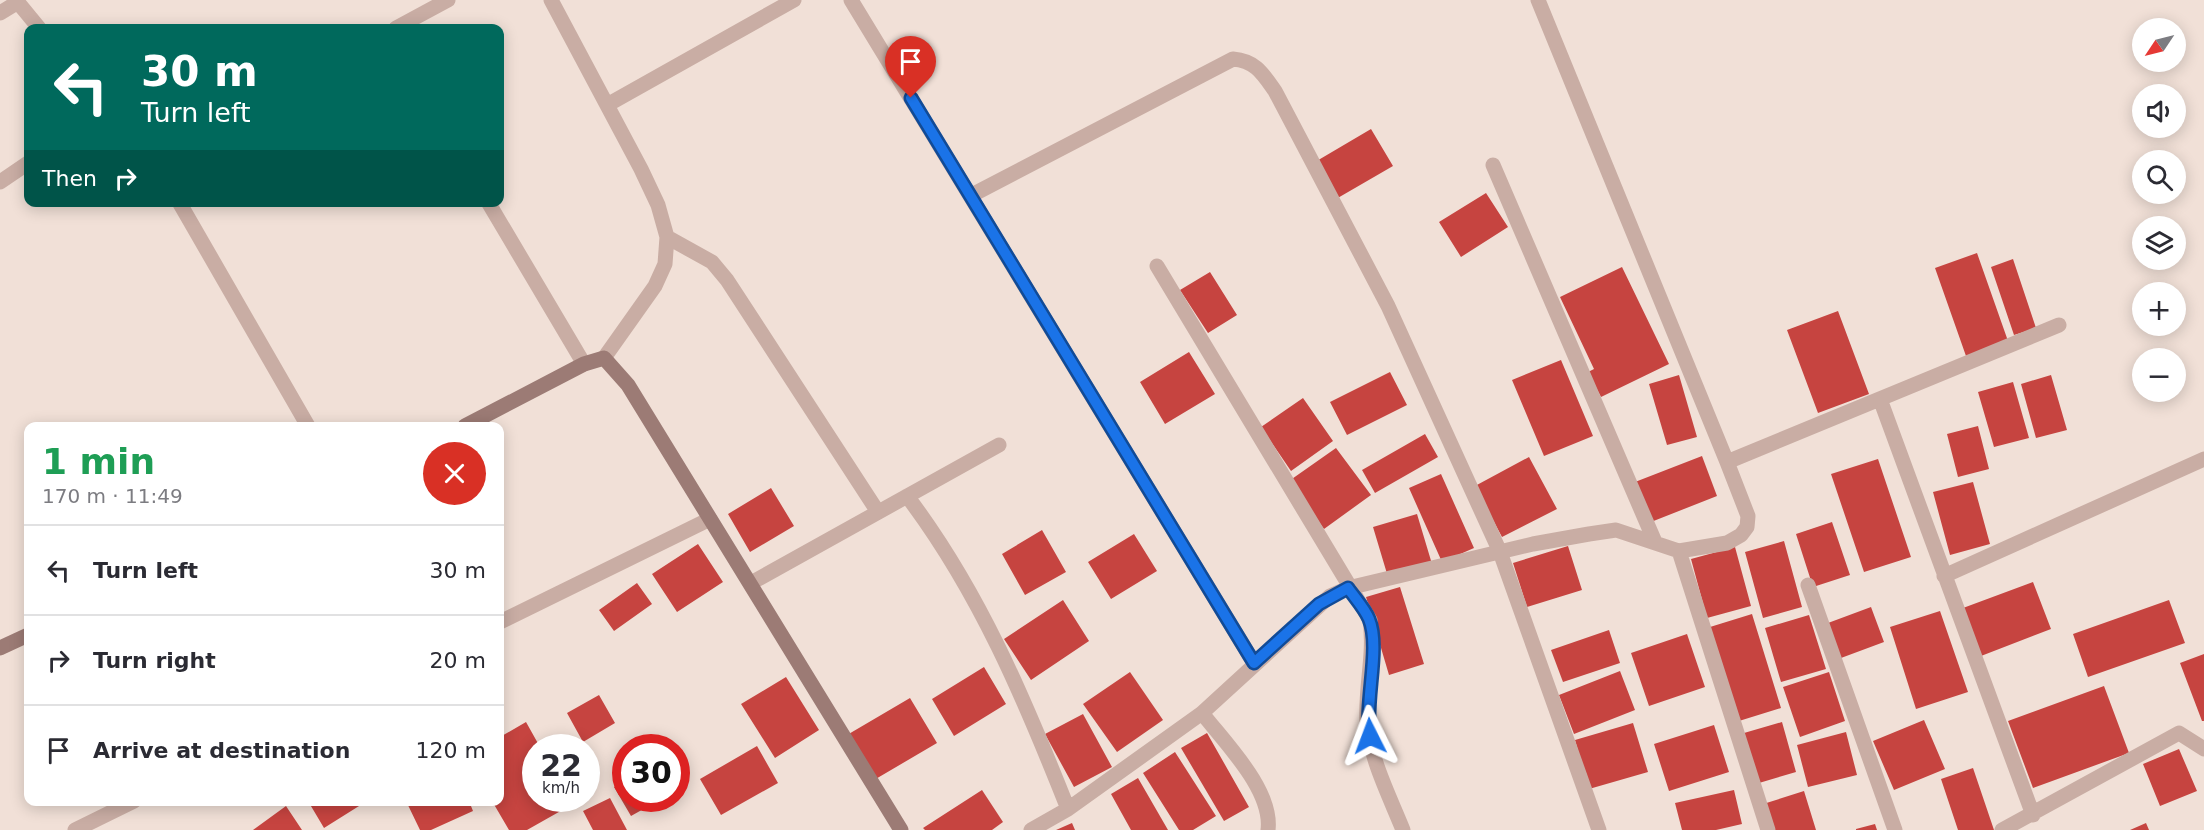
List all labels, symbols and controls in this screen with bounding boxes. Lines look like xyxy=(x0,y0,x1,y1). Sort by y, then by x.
north arrow xyxy=(2132,18,2186,72)
map controls xyxy=(2132,18,2186,402)
pin xyxy=(885,36,936,98)
icon: arrive xyxy=(894,45,927,78)
text: 30 m xyxy=(141,47,258,96)
icon: left xyxy=(42,48,120,126)
button: sound xyxy=(2132,84,2186,138)
text: Turn left xyxy=(141,97,251,128)
button: search xyxy=(2132,150,2186,204)
icon: right xyxy=(109,162,142,195)
text: Then xyxy=(42,166,97,191)
button: layers xyxy=(2132,216,2186,270)
button: + xyxy=(2132,282,2186,336)
button: − xyxy=(2132,348,2186,402)
text: 1 min xyxy=(42,441,155,482)
button: close xyxy=(423,442,486,505)
text: 170 m · 11:49 xyxy=(42,484,183,508)
icon: left xyxy=(42,554,75,587)
text: Turn left xyxy=(93,558,198,583)
text: 30 m xyxy=(430,558,486,583)
icon: right xyxy=(42,644,75,677)
text: Turn right xyxy=(93,648,216,673)
text: 20 m xyxy=(430,648,486,673)
position arrow xyxy=(1338,704,1402,768)
icon: arrive xyxy=(42,734,75,767)
speed limit sign: 30 xyxy=(612,734,690,812)
text: Arrive at destination xyxy=(93,738,350,763)
text: 120 m xyxy=(416,738,486,763)
text: 22 xyxy=(540,748,582,783)
text: km/h xyxy=(542,779,580,797)

